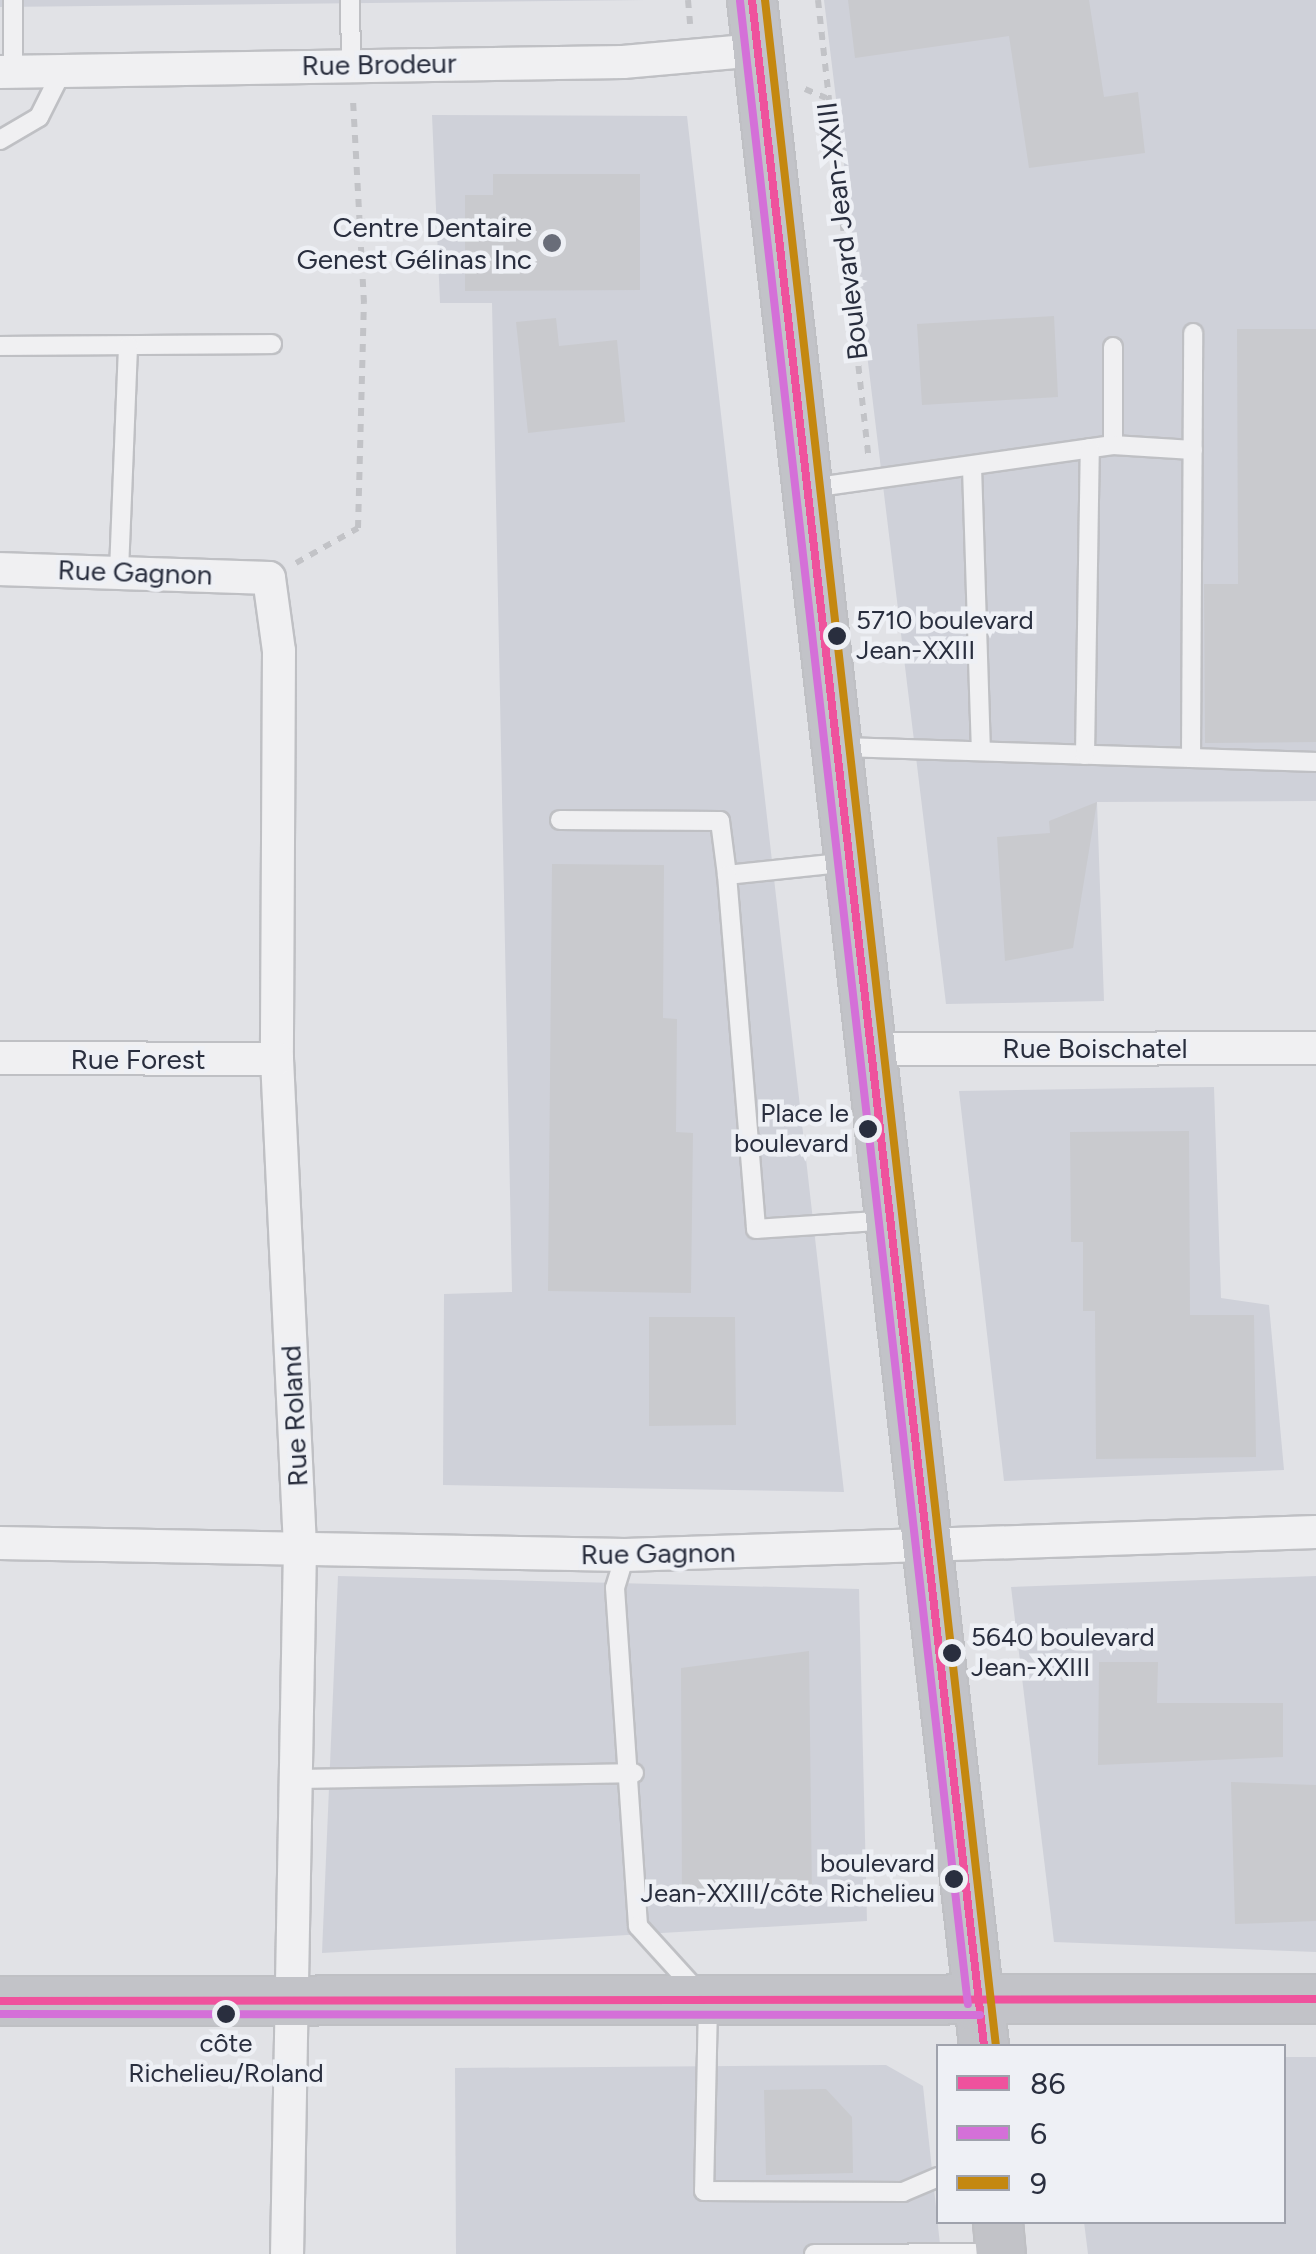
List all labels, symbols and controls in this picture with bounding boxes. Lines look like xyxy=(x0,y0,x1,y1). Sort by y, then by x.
street label: Rue Brodeur xyxy=(301,46,457,82)
street label: Boulevard Jean-XXIII xyxy=(809,100,875,362)
place label: Centre Dentaire Genest Gélinas Inc xyxy=(296,210,532,276)
marker: Centre Dentaire Genest Gélinas Inc xyxy=(541,232,563,254)
street label: Rue Gagnon xyxy=(57,553,213,591)
place label: 5710 boulevard Jean-XXIII xyxy=(856,605,1034,666)
marker: 5710 boulevard Jean-XXIII xyxy=(827,626,847,646)
street label: Rue Boischatel xyxy=(1002,1031,1188,1065)
street label: Rue Forest xyxy=(70,1042,206,1076)
place label: Place le boulevard xyxy=(734,1098,849,1160)
marker: Place le boulevard xyxy=(858,1119,878,1139)
street label: Rue Roland xyxy=(274,1344,314,1488)
street label: Rue Gagnon xyxy=(580,1535,736,1571)
place label: 5640 boulevard Jean-XXIII xyxy=(971,1622,1155,1684)
marker: 5640 boulevard Jean-XXIII xyxy=(942,1643,962,1663)
place label: boulevard Jean-XXIII/côte Richelieu xyxy=(641,1848,935,1910)
marker: boulevard Jean-XXIII/côte Richelieu xyxy=(944,1869,964,1889)
marker: côte Richelieu/Roland xyxy=(216,2004,236,2024)
place label: côte Richelieu/Roland xyxy=(128,2028,324,2090)
legend xyxy=(936,2044,1286,2224)
text: 86 xyxy=(1030,2065,1065,2102)
text: 6 xyxy=(1030,2115,1047,2152)
text: 9 xyxy=(1030,2165,1047,2202)

